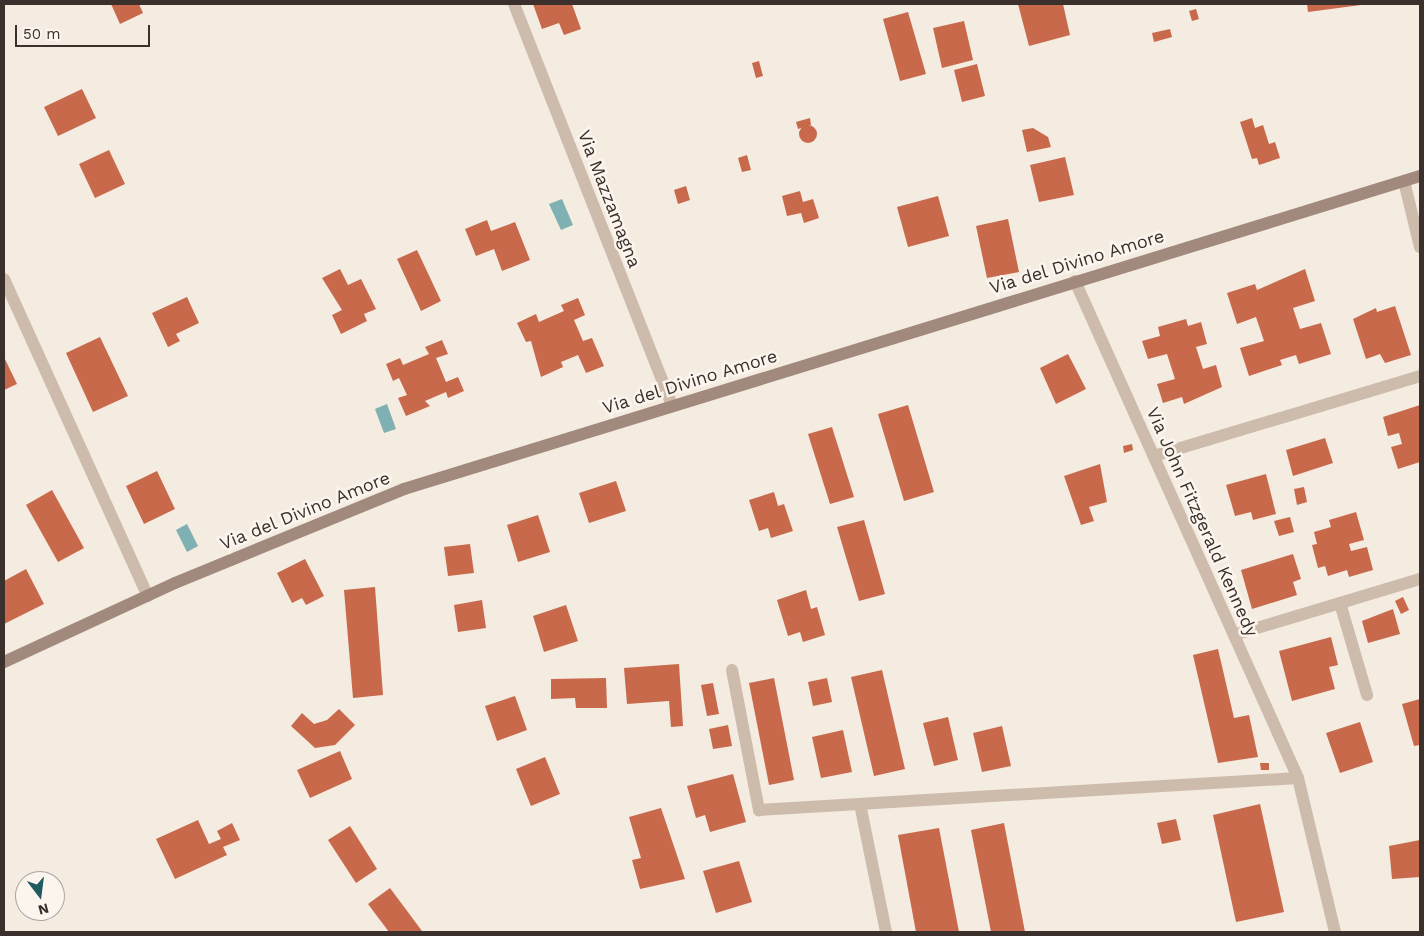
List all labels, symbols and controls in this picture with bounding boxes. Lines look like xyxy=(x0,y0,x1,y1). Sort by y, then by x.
scale bar xyxy=(18,15,152,47)
text: 50 m xyxy=(23,25,60,43)
street label: Via Mazzamagna xyxy=(573,127,645,271)
street label: Via del Divino Amore xyxy=(986,225,1168,299)
street label: Via del Divino Amore xyxy=(599,345,781,419)
street label: Via John Fitzgerald Kennedy xyxy=(1141,403,1263,641)
street label: Via del Divino Amore xyxy=(216,467,394,555)
north arrow xyxy=(15,871,65,921)
text: N xyxy=(37,900,51,919)

